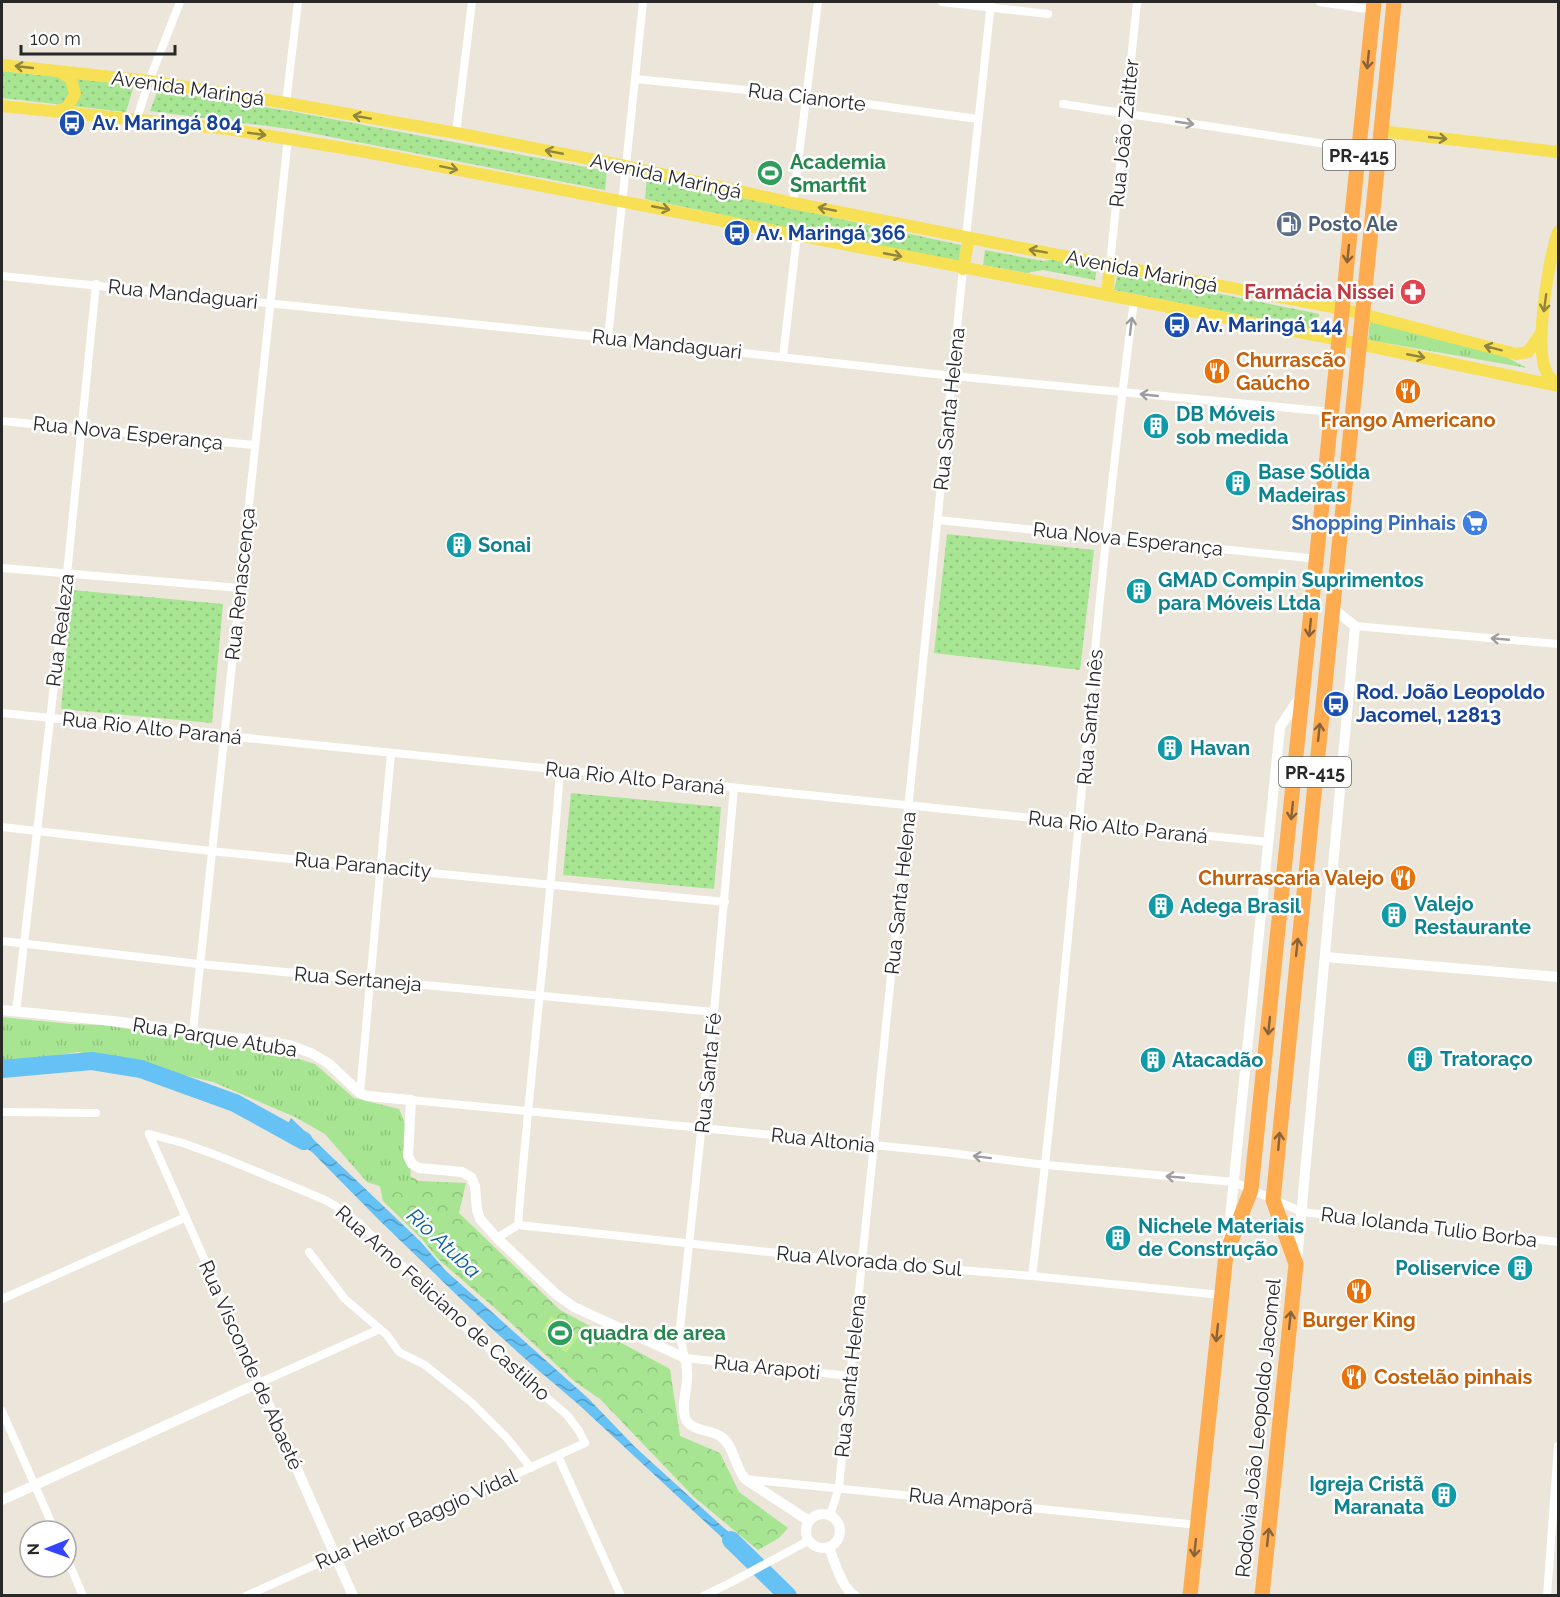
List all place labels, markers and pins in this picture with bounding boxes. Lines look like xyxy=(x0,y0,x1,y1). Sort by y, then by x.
bus stop icon: Av. Maringá 804 xyxy=(57,108,87,138)
place label: Av. Maringá 804 xyxy=(92,111,242,135)
place label: Academia Smartfit xyxy=(790,150,886,197)
sports icon: Academia Smartfit xyxy=(755,158,785,188)
fuel station icon: Posto Ale xyxy=(1274,209,1304,239)
place label: Posto Ale xyxy=(1308,212,1398,236)
bus stop icon: Av. Maringá 366 xyxy=(722,218,752,248)
place label: Av. Maringá 366 xyxy=(756,221,906,245)
pharmacy icon: Farmácia Nissei xyxy=(1398,277,1428,307)
place label: Farmácia Nissei xyxy=(1244,280,1394,304)
bus stop icon: Av. Maringá 144 xyxy=(1162,310,1192,340)
place label: Av. Maringá 144 xyxy=(1196,313,1343,337)
place label: Churrascão Gaúcho xyxy=(1236,348,1346,395)
restaurant icon: Churrascão Gaúcho xyxy=(1202,356,1232,386)
restaurant icon: Frango Americano xyxy=(1393,376,1423,406)
place label: DB Móveis sob medida xyxy=(1176,402,1288,449)
place label: Frango Americano xyxy=(1320,408,1496,432)
building icon: DB Móveis sob medida xyxy=(1141,411,1171,441)
place label: Base Sólida Madeiras xyxy=(1258,460,1370,507)
building icon: Base Sólida Madeiras xyxy=(1223,468,1253,498)
supermarket icon: Shopping Pinhais xyxy=(1460,508,1490,538)
place label: Shopping Pinhais xyxy=(1291,511,1456,535)
building icon: Sonai xyxy=(444,530,474,560)
place label: Sonai xyxy=(478,533,531,557)
place label: GMAD Compin Suprimentos para Móveis Ltda xyxy=(1158,568,1424,615)
building icon: GMAD Compin Suprimentos para Móveis Ltda xyxy=(1124,576,1154,606)
place label: Rod. João Leopoldo Jacomel, 12813 xyxy=(1356,680,1545,727)
bus stop icon: Rod. João Leopoldo Jacomel, 12813 xyxy=(1321,689,1351,719)
building icon: Havan xyxy=(1155,733,1185,763)
place label: Havan xyxy=(1190,736,1250,760)
restaurant icon: Churrascaria Valejo xyxy=(1388,863,1418,893)
place label: Churrascaria Valejo xyxy=(1198,866,1384,890)
building icon: Adega Brasil xyxy=(1146,891,1176,921)
place label: Valejo Restaurante xyxy=(1414,892,1531,939)
place label: Adega Brasil xyxy=(1180,894,1302,918)
building icon: Valejo Restaurante xyxy=(1379,900,1409,930)
building icon: Tratoraço xyxy=(1405,1044,1435,1074)
building icon: Atacadão xyxy=(1138,1045,1168,1075)
place label: Tratoraço xyxy=(1440,1047,1533,1071)
place label: Atacadão xyxy=(1172,1048,1263,1072)
place label: Nichele Materiais de Construção xyxy=(1138,1214,1304,1261)
building icon: Nichele Materiais de Construção xyxy=(1103,1223,1133,1253)
building icon: Poliservice xyxy=(1505,1253,1535,1283)
place label: Poliservice xyxy=(1395,1256,1500,1280)
restaurant icon: Burger King xyxy=(1344,1276,1374,1306)
place label: Burger King xyxy=(1302,1308,1416,1332)
sports icon: quadra de area xyxy=(545,1318,575,1348)
place label: quadra de area xyxy=(580,1321,726,1345)
restaurant icon: Costelão pinhais xyxy=(1339,1362,1369,1392)
place label: Costelão pinhais xyxy=(1374,1365,1532,1389)
place label: Igreja Cristã Maranata xyxy=(1309,1472,1424,1519)
building icon: Igreja Cristã Maranata xyxy=(1429,1480,1459,1510)

